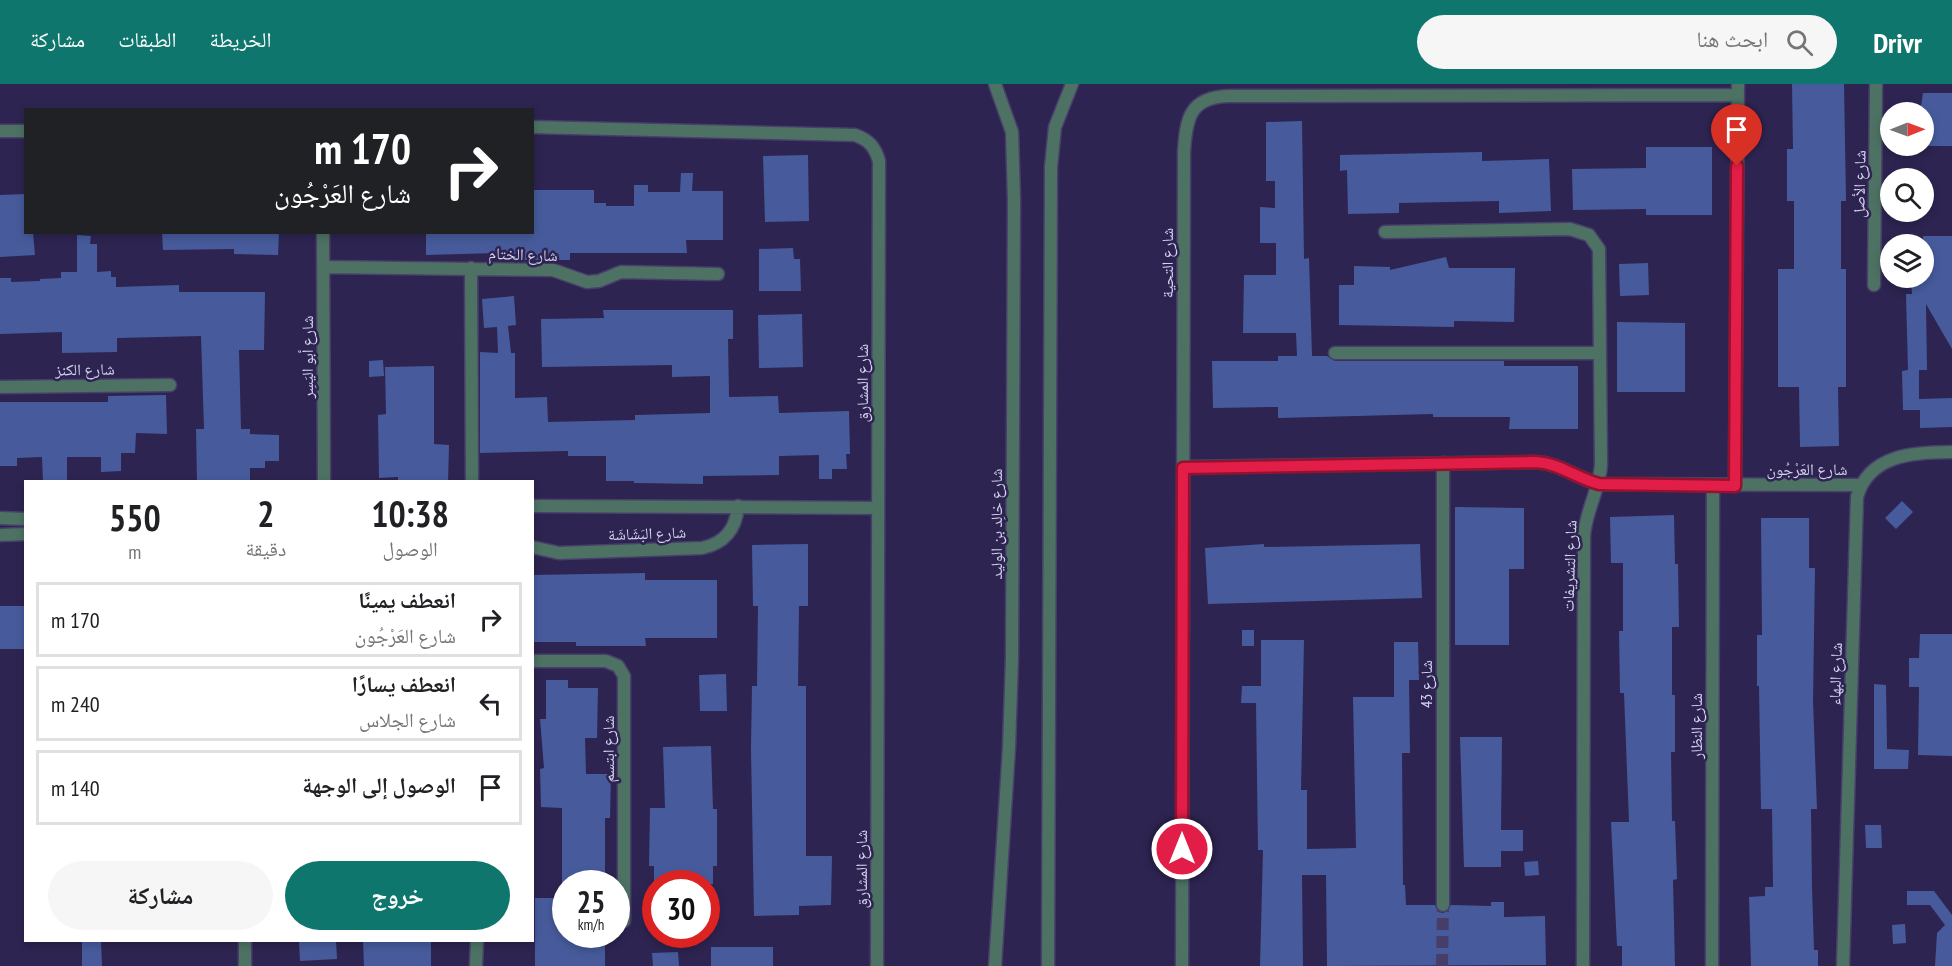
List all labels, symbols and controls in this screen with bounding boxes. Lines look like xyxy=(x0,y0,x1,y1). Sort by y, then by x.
search box xyxy=(1417,15,1837,69)
text: Drivr xyxy=(1873,24,1922,61)
text: ابحث هنا xyxy=(1696,25,1768,53)
text: مشاركة xyxy=(30,26,85,53)
text: الطبقات xyxy=(118,26,177,53)
text: الخريطة xyxy=(210,26,271,53)
icon: search xyxy=(1783,26,1816,59)
north arrow xyxy=(1880,102,1934,156)
map controls xyxy=(1880,102,1934,288)
pin xyxy=(1711,104,1762,166)
icon: arrive xyxy=(1720,113,1753,146)
text: 170 m xyxy=(314,121,411,176)
icon: right xyxy=(432,132,510,210)
street label: شارع الأصل xyxy=(1848,150,1871,218)
button: search xyxy=(1880,168,1934,222)
text: شارع العَرْجُون xyxy=(274,176,411,210)
street label: شارع التحية xyxy=(1157,228,1178,298)
button: layers xyxy=(1880,234,1934,288)
street label: شارع الختام xyxy=(488,243,558,266)
street label: شارع أبو اليَسِر xyxy=(297,316,318,399)
street label: شارع المشارق xyxy=(852,344,873,422)
street label: شارع الكنز xyxy=(54,358,115,381)
street label: شارع العَرْجُون xyxy=(1766,459,1848,480)
street label: شارع خالِد بن الوليد xyxy=(986,469,1007,579)
text: 2 xyxy=(257,490,274,537)
text: 10:38 xyxy=(371,490,449,537)
text: 550 xyxy=(109,494,161,541)
street label: شارع التشريفات xyxy=(1557,520,1582,612)
street label: شارع البَشَاشَة xyxy=(608,522,686,545)
text: دقيقة xyxy=(246,536,286,562)
text: الوصول xyxy=(382,536,438,562)
text: m xyxy=(128,539,141,565)
text: انعطف يمينًا xyxy=(358,586,456,614)
icon: right xyxy=(474,603,507,636)
text: 170 m xyxy=(51,606,100,634)
text: شارع العَرْجُون xyxy=(355,623,456,649)
street label: شارع البهاء xyxy=(1824,642,1847,706)
street label: شارع 43 xyxy=(1416,660,1437,708)
text: انعطف يسارًا xyxy=(352,670,456,698)
icon: left xyxy=(474,687,507,720)
text: 240 m xyxy=(51,690,100,718)
street label: شارع النظار xyxy=(1686,693,1707,760)
text: شارع الجلاس xyxy=(359,707,456,733)
street label: شارع ابتسم xyxy=(598,716,619,782)
text: الوصول إلى الوجهة xyxy=(302,771,456,799)
icon: arrive xyxy=(474,771,507,804)
text: 140 m xyxy=(51,774,100,802)
position arrow xyxy=(1150,817,1214,881)
street label: شارع المشارق xyxy=(851,830,872,908)
button: مشاركة xyxy=(48,861,273,930)
button: خروج xyxy=(285,861,510,930)
speed limit sign: 30 xyxy=(642,870,720,948)
text: 25 xyxy=(577,882,605,921)
text: km/h xyxy=(578,915,604,934)

